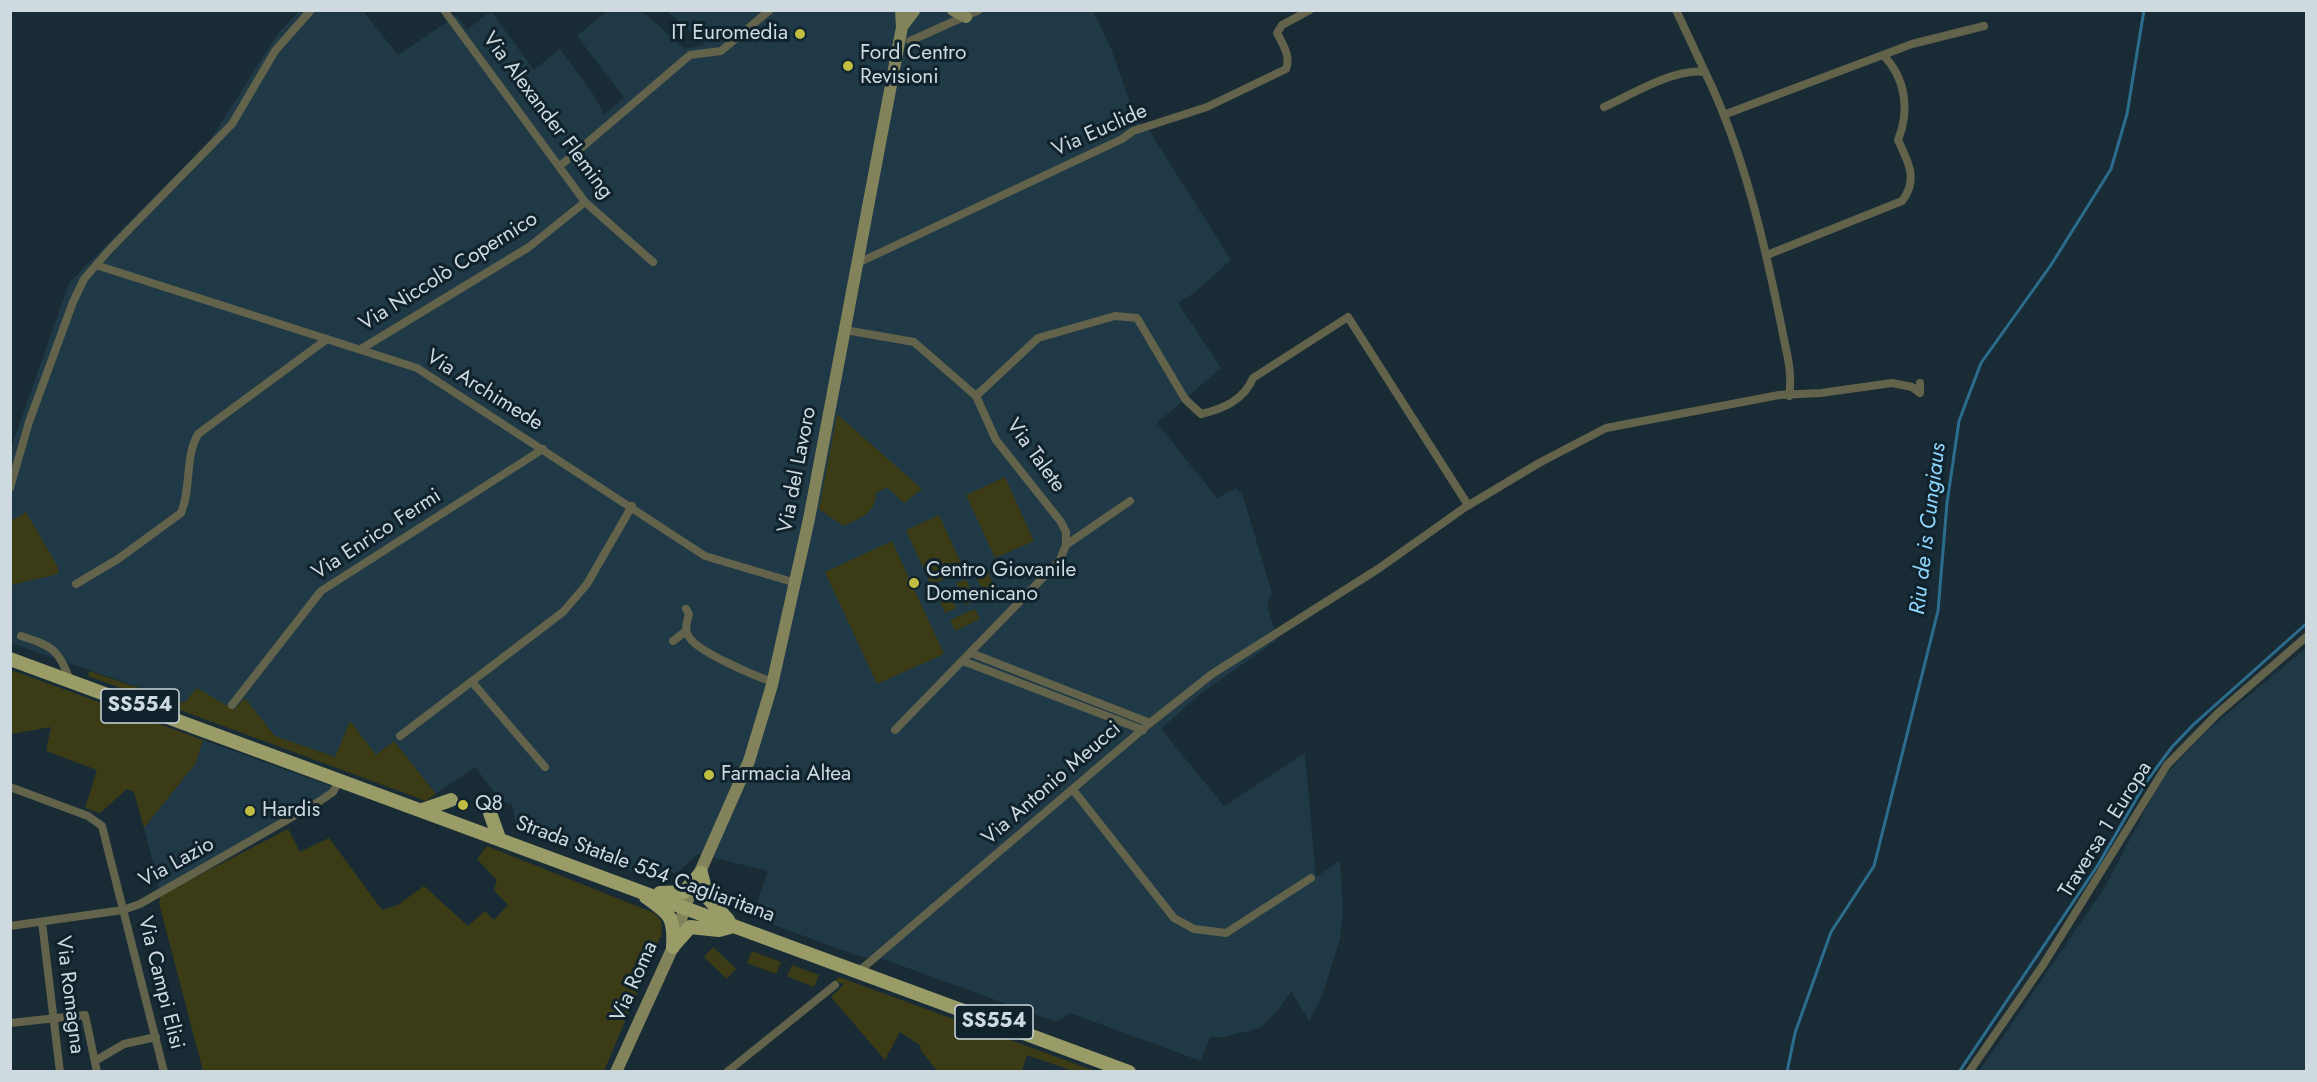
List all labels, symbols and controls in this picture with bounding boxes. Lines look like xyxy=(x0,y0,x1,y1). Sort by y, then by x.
place label: IT Euromedia xyxy=(671,21,788,47)
marker: IT Euromedia xyxy=(793,27,807,41)
street label: Via Alexander Fleming xyxy=(476,28,618,204)
place label: Ford Centro Revisioni xyxy=(860,41,966,91)
marker: Ford Centro Revisioni xyxy=(841,59,855,73)
street label: Via Euclide xyxy=(1049,99,1151,163)
street label: Via Niccolò Copernico xyxy=(355,207,543,337)
street label: Via Archimede xyxy=(421,345,547,437)
street label: Via del Lavoro xyxy=(773,405,823,535)
street label: Via Talete xyxy=(1000,414,1070,498)
water label: Riu de is Cungiaus xyxy=(1905,442,1953,616)
street label: Via Enrico Fermi xyxy=(308,484,446,586)
place label: Centro Giovanile Domenicano xyxy=(926,558,1076,608)
marker: Centro Giovanile Domenicano xyxy=(907,576,921,590)
road number: SS554 xyxy=(101,689,179,723)
street label: Via Antonio Meucci xyxy=(977,717,1127,851)
street label: Traversa 1 Europa xyxy=(2054,757,2158,903)
place label: Farmacia Altea xyxy=(721,762,851,788)
marker: Farmacia Altea xyxy=(702,768,716,782)
place label: Q8 xyxy=(475,792,503,818)
place label: Hardis xyxy=(262,798,320,824)
marker: Q8 xyxy=(456,798,470,812)
marker: Hardis xyxy=(243,804,257,818)
street label: Strada Statale 554 Cagliaritana xyxy=(512,811,778,929)
street label: Via Lazio xyxy=(135,832,219,894)
street label: Via Campi Elisi xyxy=(131,914,189,1052)
street label: Via Romagna xyxy=(49,935,89,1055)
street label: Via Roma xyxy=(606,938,664,1026)
road number: SS554 xyxy=(955,1005,1033,1039)

